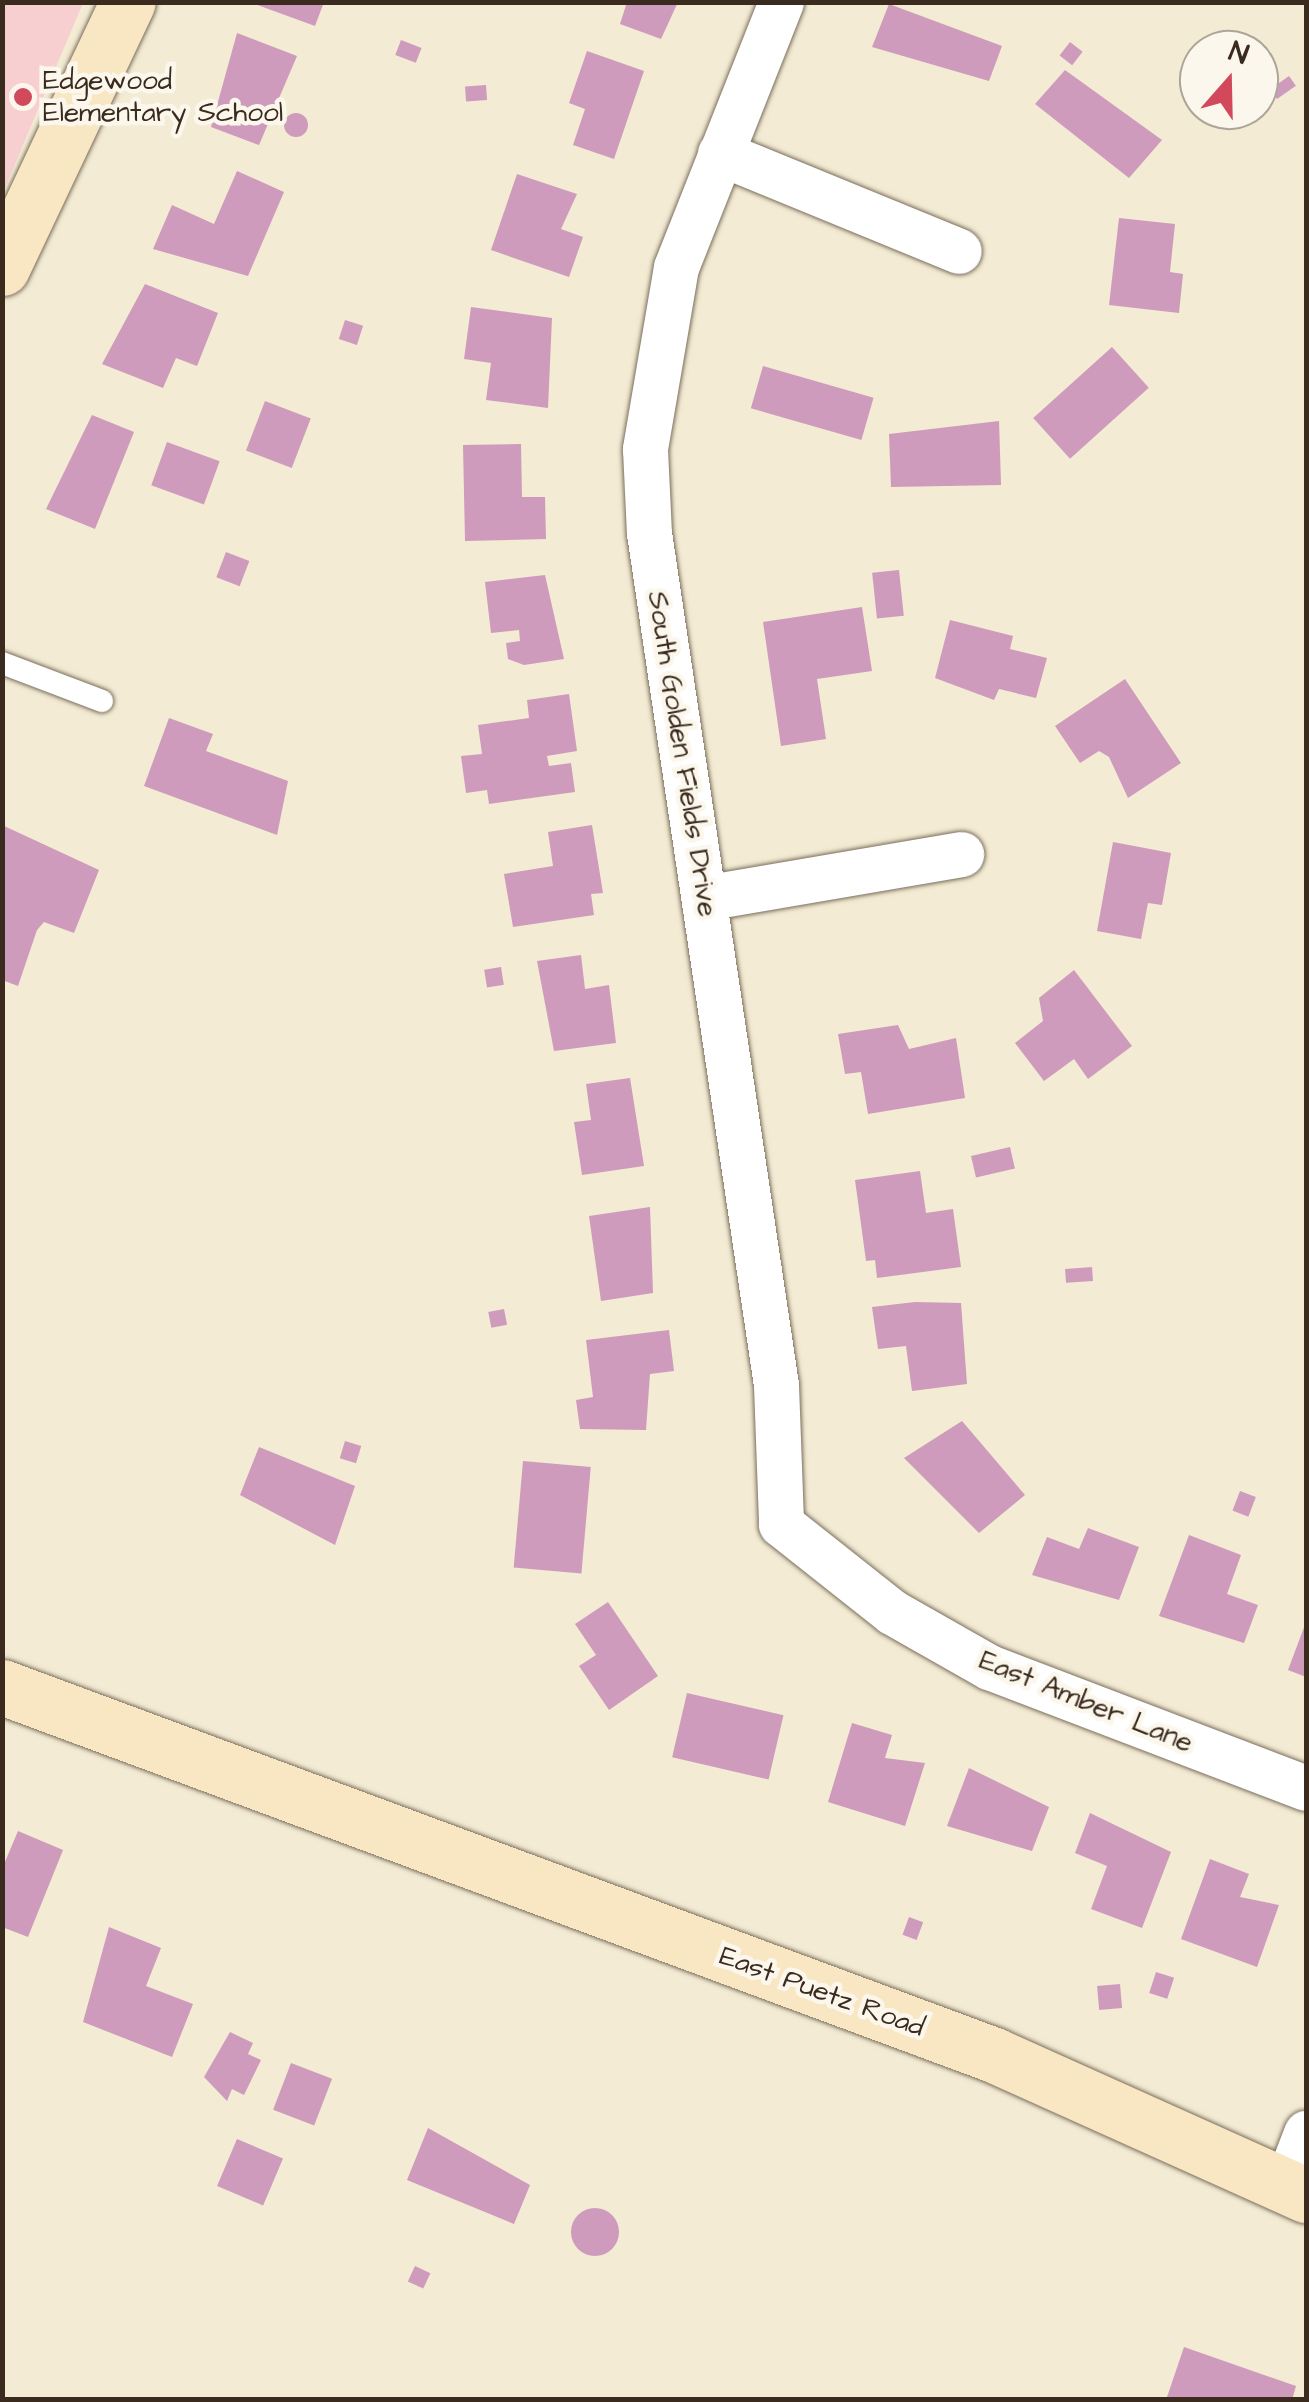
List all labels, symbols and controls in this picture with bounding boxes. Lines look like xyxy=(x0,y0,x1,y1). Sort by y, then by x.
north arrow xyxy=(1179,30,1279,130)
text: N xyxy=(1224,32,1254,75)
place label: Edgewood Elementary School xyxy=(43,64,283,130)
marker: Edgewood Elementary School xyxy=(12,86,34,108)
street label: South Golden Fields Drive xyxy=(640,589,724,919)
street label: East Amber Lane xyxy=(974,1644,1198,1760)
street label: East Puetz Road xyxy=(715,1939,929,2045)

